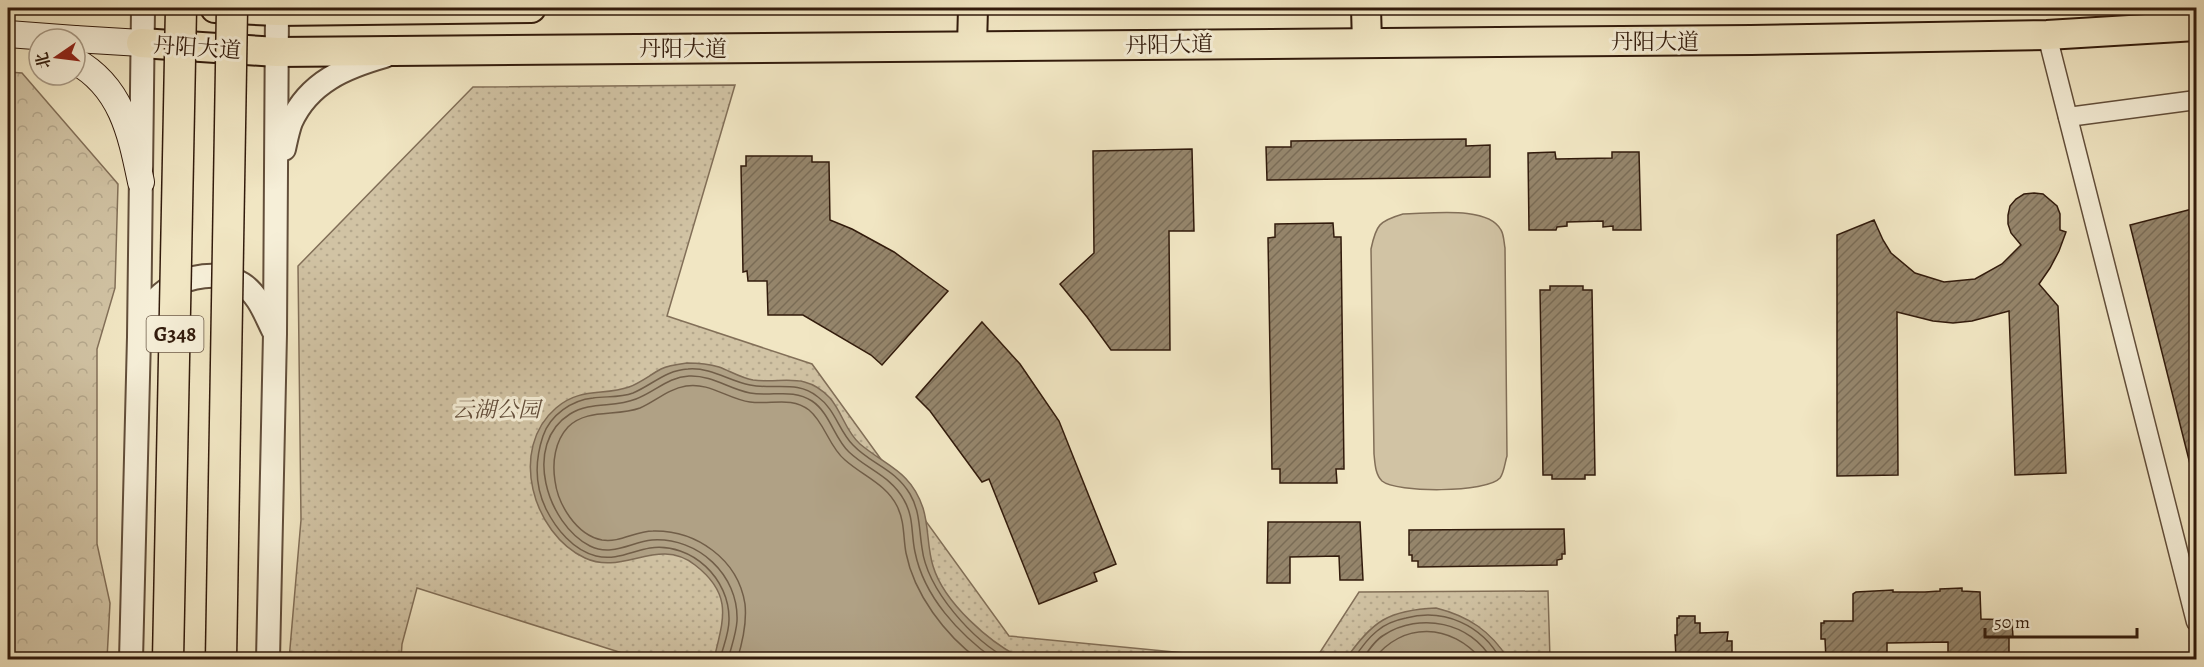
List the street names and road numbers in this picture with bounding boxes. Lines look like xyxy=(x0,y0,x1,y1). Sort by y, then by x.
street label: 丹阳大道 xyxy=(1611,27,1699,57)
street label: 丹阳大道 xyxy=(1125,29,1213,61)
street label: 丹阳大道 xyxy=(152,30,242,66)
street label: 丹阳大道 xyxy=(639,34,727,64)
road number: G348 xyxy=(146,316,204,352)

